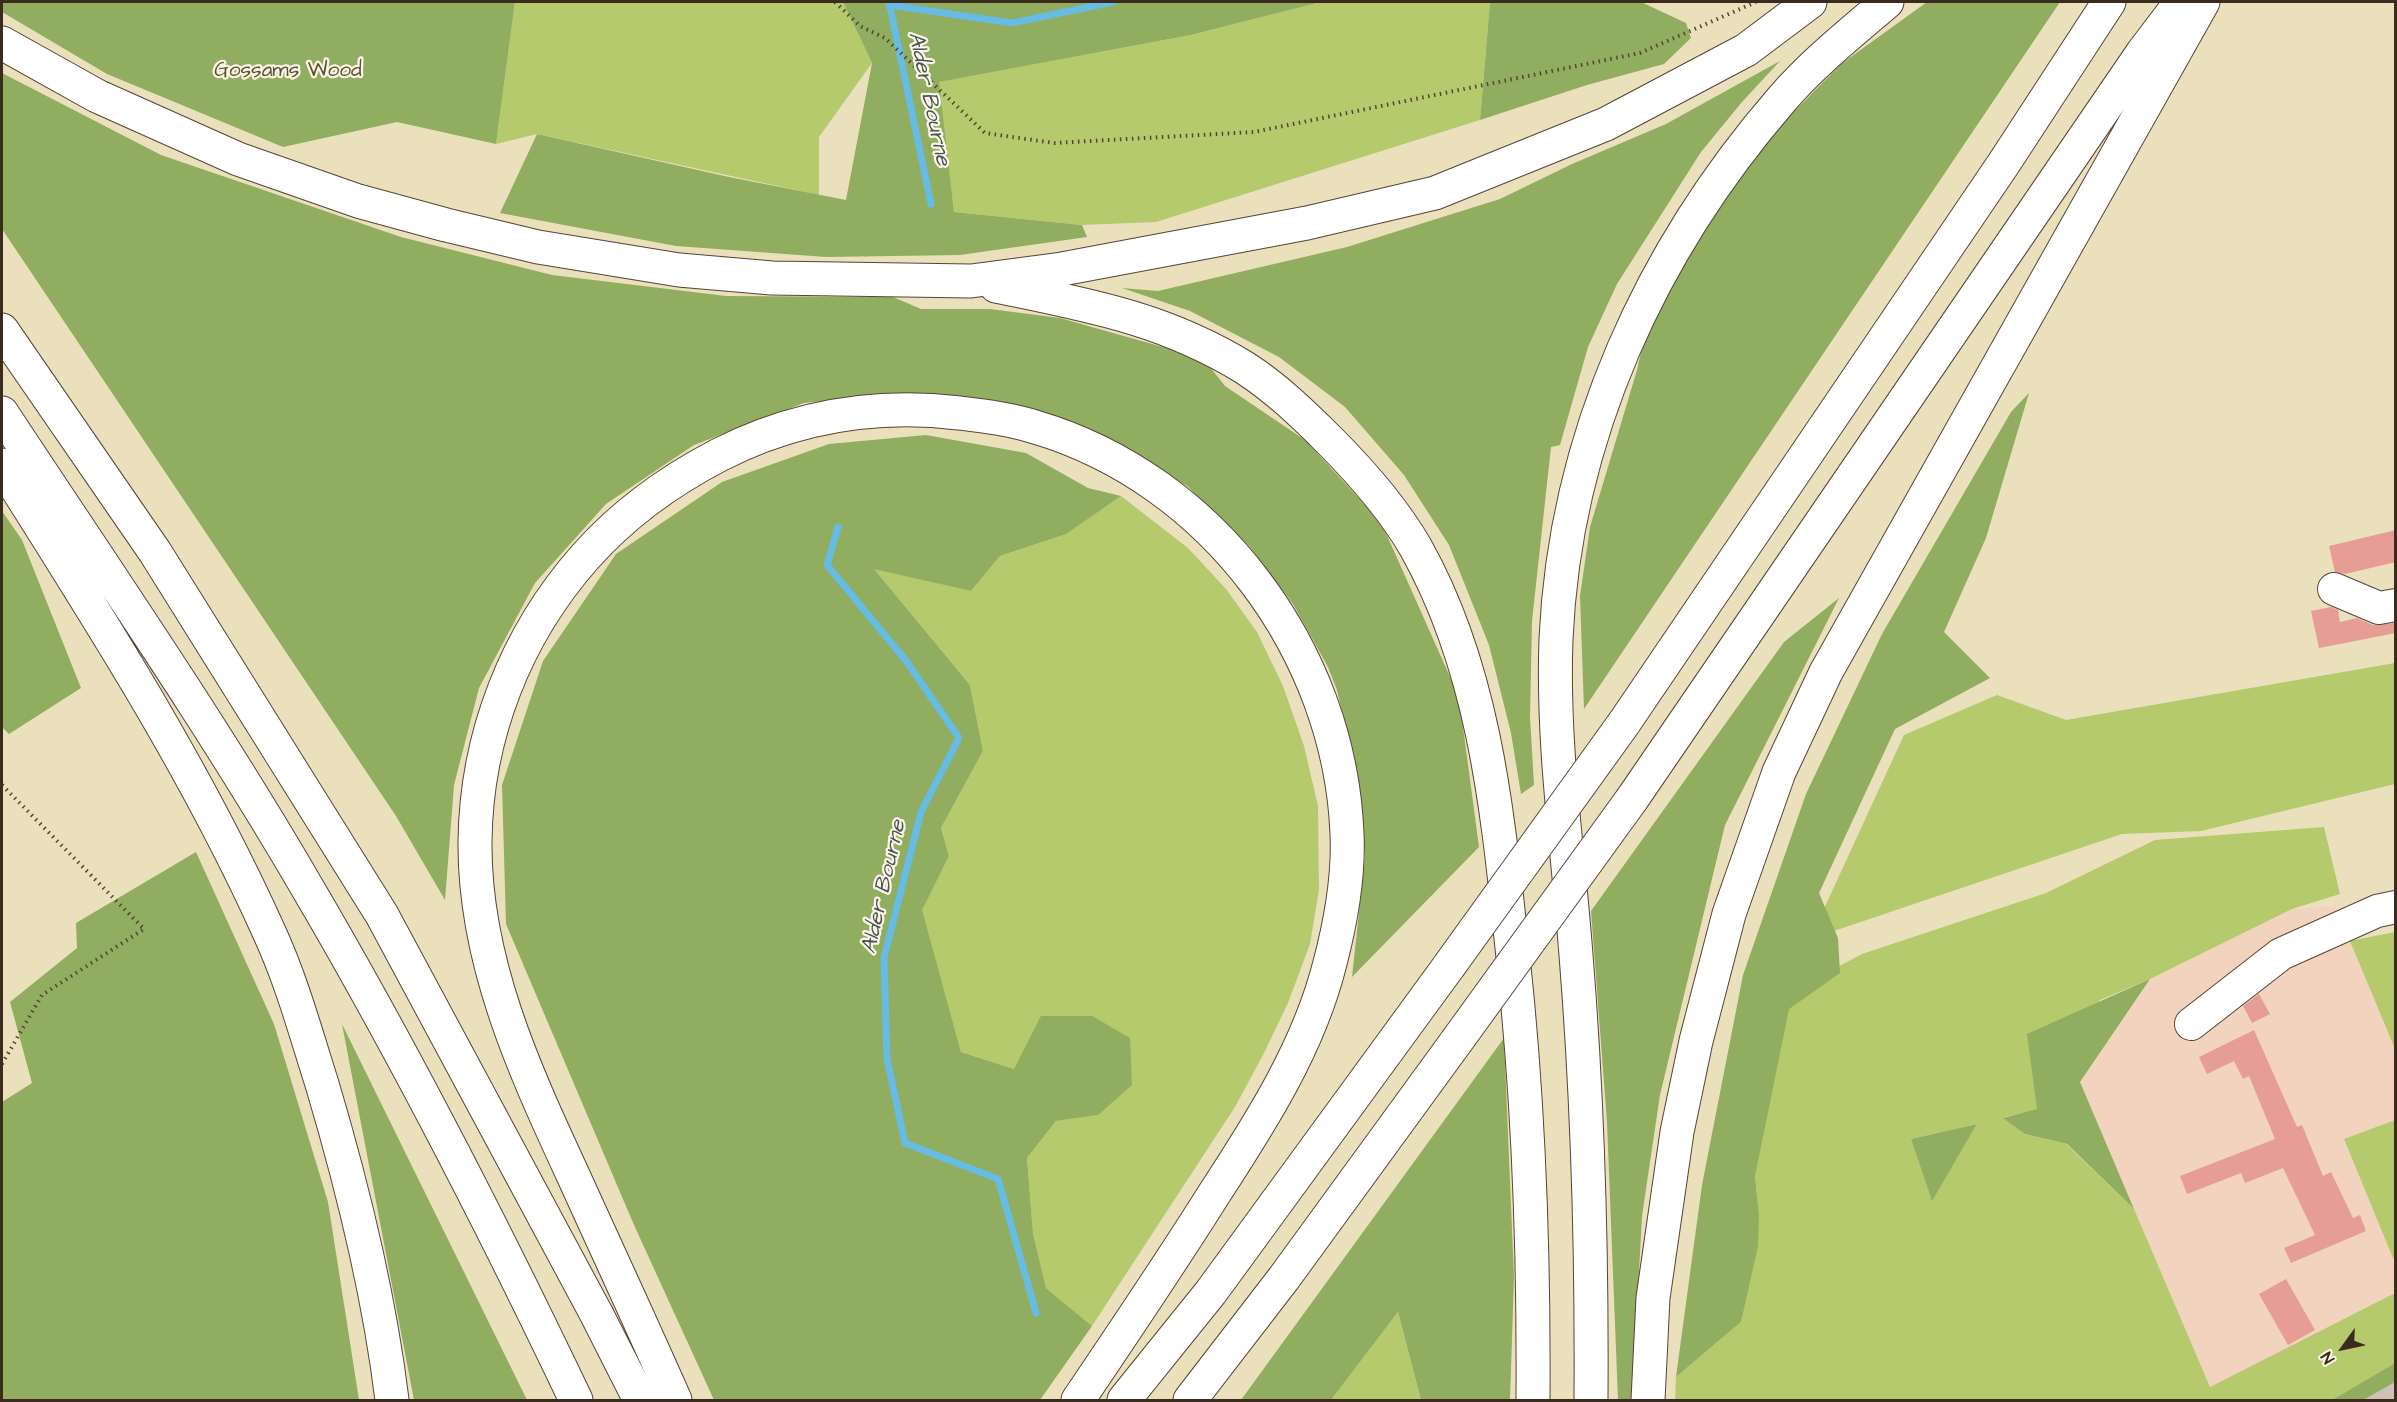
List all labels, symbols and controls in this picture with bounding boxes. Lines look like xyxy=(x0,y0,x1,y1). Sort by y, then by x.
water label: Alder Bourne xyxy=(901,30,955,168)
park label: Gossams Wood xyxy=(214,59,362,85)
water label: Alder Bourne xyxy=(857,818,913,956)
north arrow xyxy=(2313,1318,2373,1378)
text: N xyxy=(2316,1348,2340,1368)

